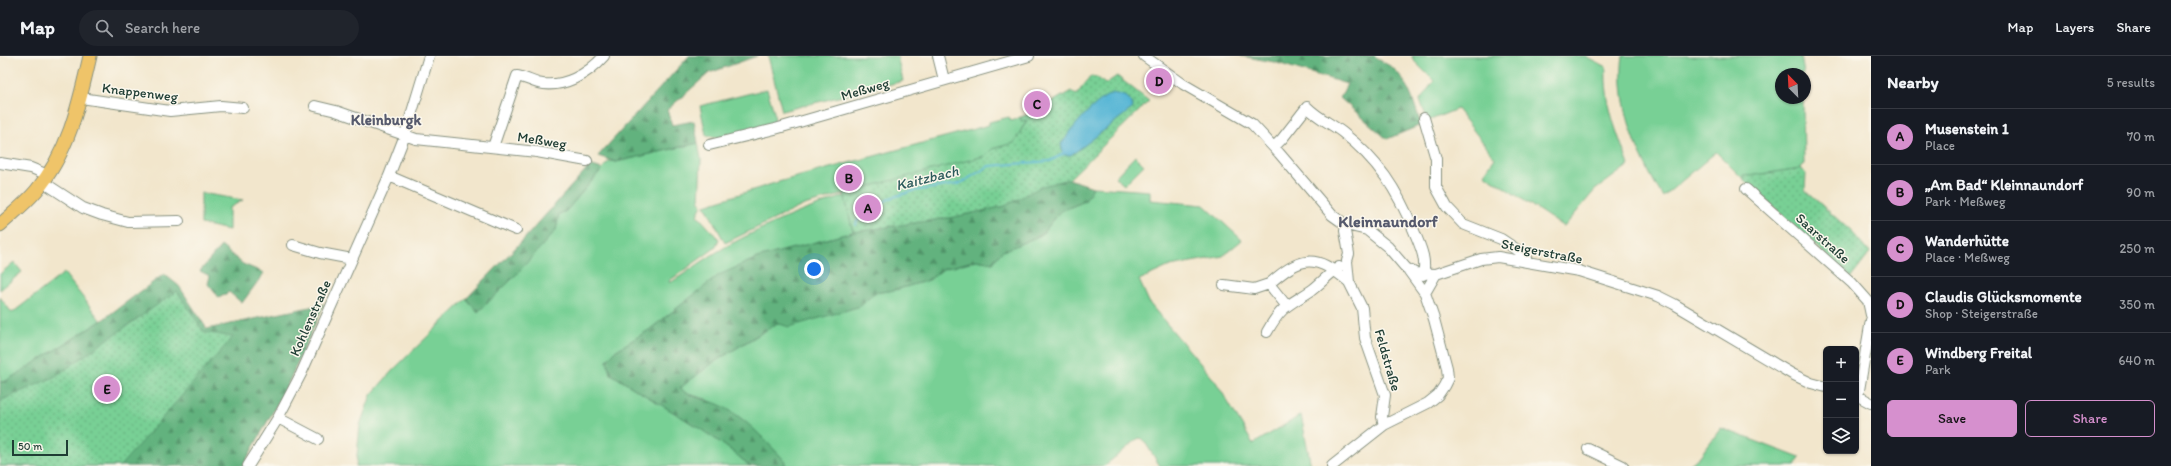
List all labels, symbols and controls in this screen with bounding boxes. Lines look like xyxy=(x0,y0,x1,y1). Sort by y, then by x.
search box xyxy=(79,10,359,46)
text: Map xyxy=(20,16,55,39)
icon: search xyxy=(93,17,115,39)
text: Search here xyxy=(125,19,200,37)
text: Map xyxy=(2008,19,2033,36)
text: Layers xyxy=(2055,19,2094,36)
text: Share xyxy=(2116,19,2151,36)
pin: D xyxy=(1146,66,1172,96)
north arrow xyxy=(1775,68,1811,104)
text: Nearby xyxy=(1887,72,1939,92)
street label: Meßweg xyxy=(839,74,892,104)
text: 5 results xyxy=(2107,75,2155,90)
street label: Knappenweg xyxy=(101,79,180,106)
pin: C xyxy=(1024,89,1050,119)
district label: Kleinburgk xyxy=(351,111,421,130)
text: Musenstein 1 xyxy=(1925,120,2009,138)
street label: Meßweg xyxy=(516,128,569,153)
text: A xyxy=(1896,129,1904,144)
text: 70 m xyxy=(2127,129,2155,144)
text: Place xyxy=(1925,138,1955,153)
water label: Kaitzbach xyxy=(894,161,961,194)
pin: B xyxy=(836,163,862,193)
text: „Am Bad“ Kleinnaundorf xyxy=(1925,176,2083,194)
text: B xyxy=(1896,185,1904,200)
text: 90 m xyxy=(2126,185,2155,200)
pin: A xyxy=(855,193,881,223)
text: Park · Meßweg xyxy=(1925,194,2006,209)
street label: Saarstraße xyxy=(1792,210,1854,267)
district label: Kleinnaundorf xyxy=(1338,212,1439,231)
text: Wanderhütte xyxy=(1925,232,2009,250)
street label: Steigerstraße xyxy=(1500,235,1584,268)
text: C xyxy=(1896,241,1904,256)
text: 250 m xyxy=(2119,241,2155,256)
text: Place · Meßweg xyxy=(1925,250,2010,265)
your location xyxy=(804,259,824,279)
street label: Kohlenstraße xyxy=(286,277,335,359)
text: Claudis Glücksmomente xyxy=(1925,288,2082,306)
text: D xyxy=(1896,297,1904,312)
text: 350 m xyxy=(2119,297,2155,312)
text: Shop · Steigerstraße xyxy=(1925,306,2038,321)
street label: Feldstraße xyxy=(1371,327,1405,393)
text: Windberg Freital xyxy=(1925,344,2032,362)
map controls xyxy=(1823,346,1859,454)
button: + xyxy=(1823,346,1859,382)
text: E xyxy=(1896,353,1904,368)
text: 640 m xyxy=(2118,353,2155,368)
text: Park xyxy=(1925,362,1951,377)
pin: E xyxy=(94,374,120,404)
button: − xyxy=(1823,382,1859,418)
button: Save xyxy=(1887,400,2017,437)
button: Share xyxy=(2025,400,2155,437)
button: layers xyxy=(1823,418,1859,454)
scale bar xyxy=(12,438,68,457)
text: 50 m xyxy=(18,440,42,453)

